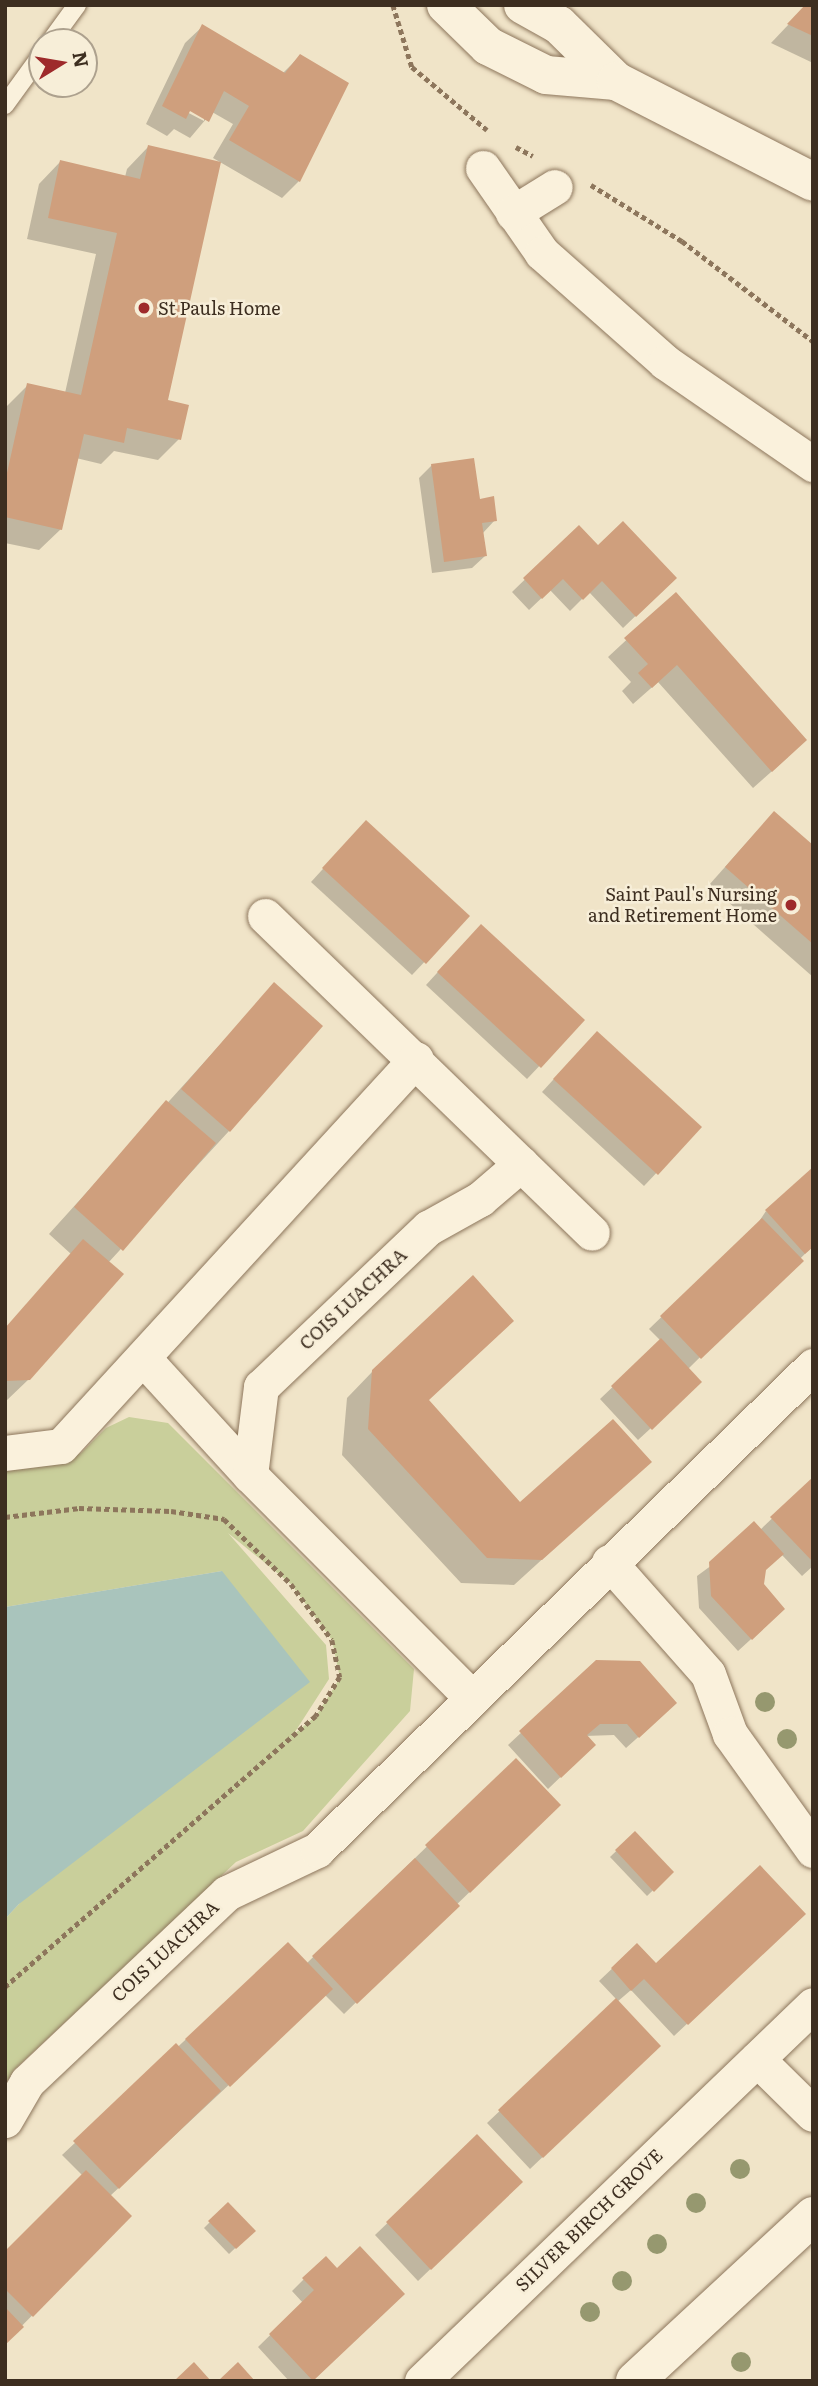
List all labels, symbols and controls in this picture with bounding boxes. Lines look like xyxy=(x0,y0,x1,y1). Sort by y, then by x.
north arrow xyxy=(28,28,98,98)
text: N xyxy=(66,49,97,70)
place label: St Pauls Home xyxy=(158,297,281,319)
marker: St Pauls Home xyxy=(136,300,152,316)
place label: Saint Paul's Nursing and Retirement Home xyxy=(588,884,777,926)
marker: Saint Paul's Nursing and Retirement Home xyxy=(783,897,799,913)
street label: COIS LUACHRA xyxy=(295,1244,411,1354)
street label: COIS LUACHRA xyxy=(107,1896,223,2006)
street label: SILVER BIRCH GROVE xyxy=(511,2144,667,2296)

